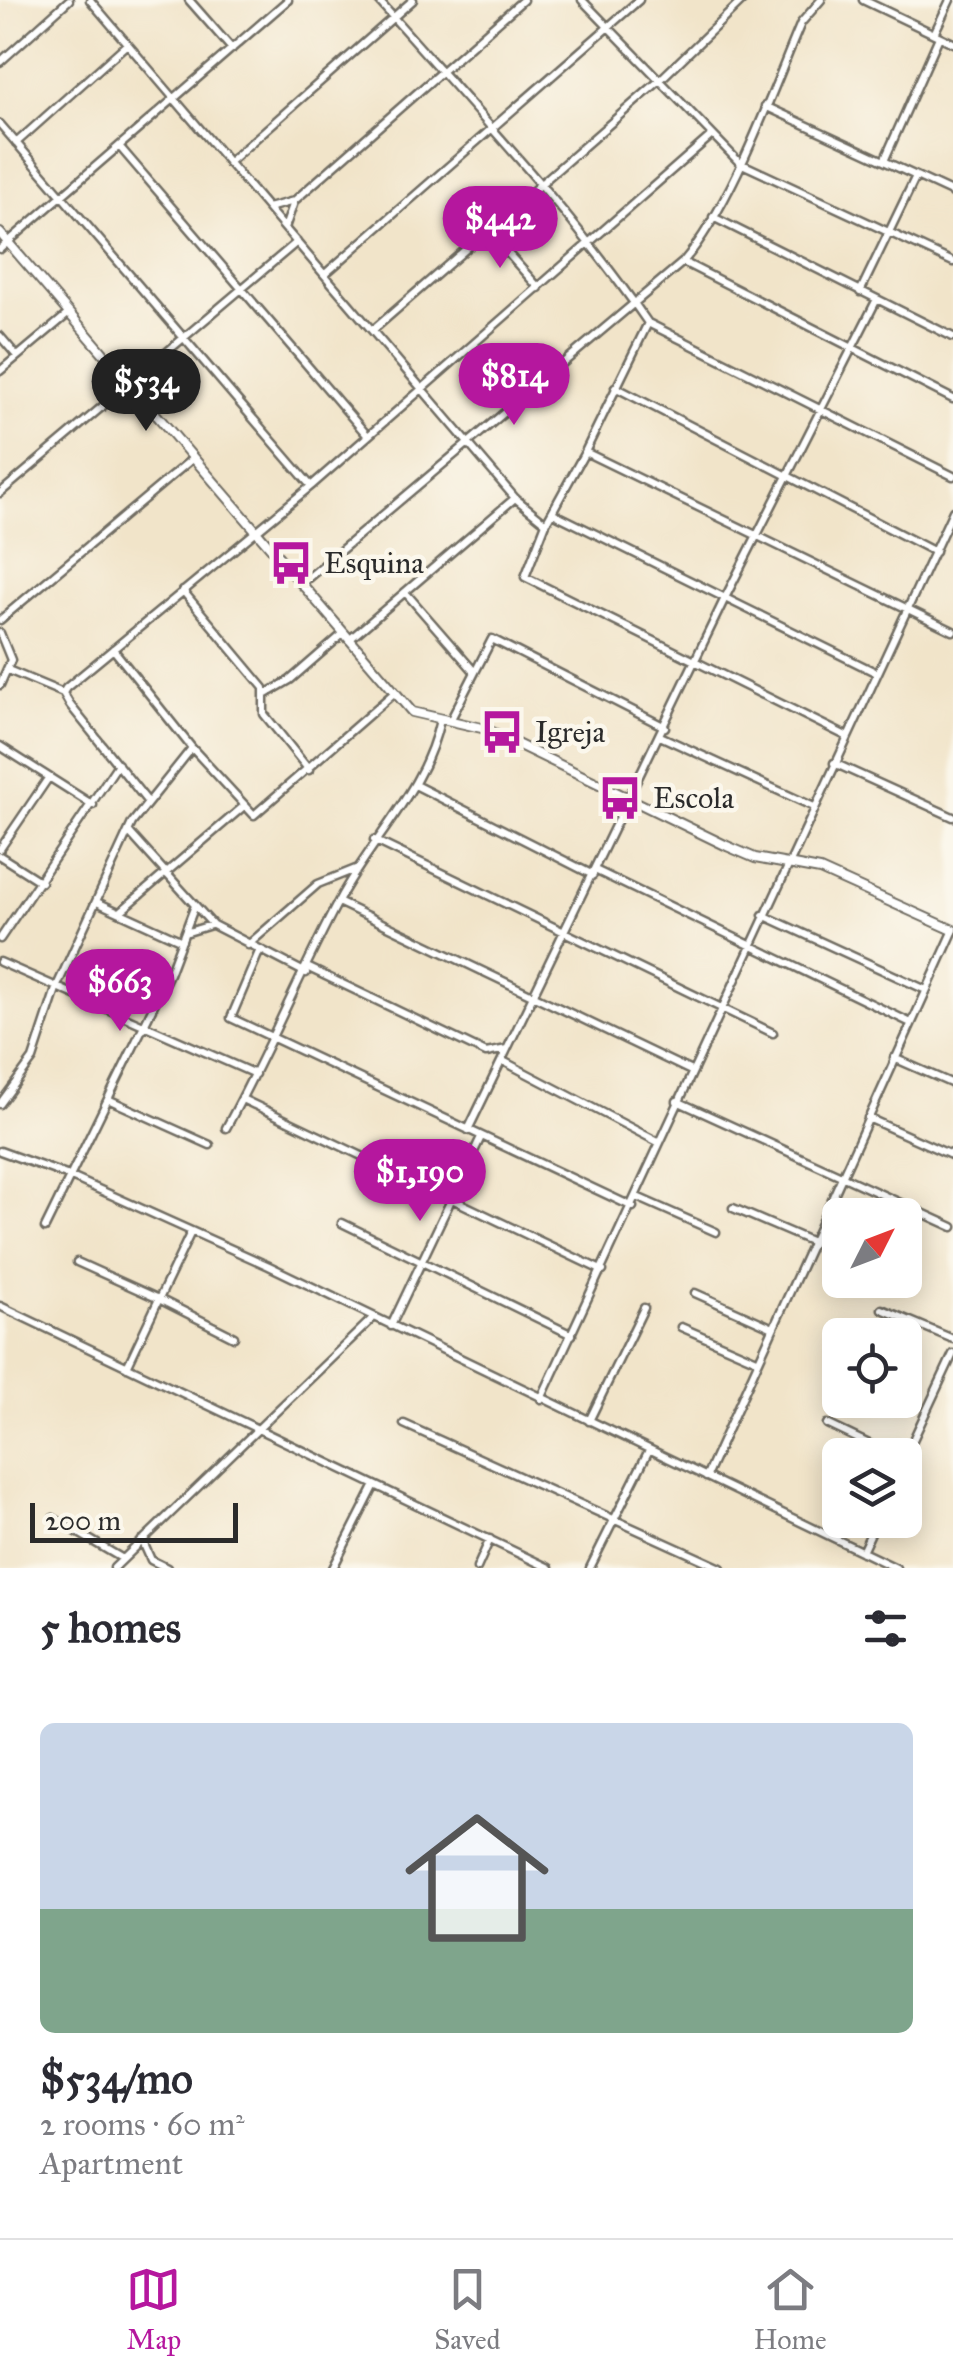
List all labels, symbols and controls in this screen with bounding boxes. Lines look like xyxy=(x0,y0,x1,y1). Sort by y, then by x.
pin: $442 xyxy=(441,186,559,271)
text: $442 xyxy=(465,199,535,238)
pin: $814 xyxy=(455,343,573,428)
pin: $534 xyxy=(87,349,205,434)
text: $814 xyxy=(481,356,547,395)
text: $534 xyxy=(114,362,178,401)
bus stop icon: Esquina xyxy=(267,539,315,587)
place label: Esquina xyxy=(324,545,424,581)
bus stop icon: Igreja xyxy=(478,708,526,756)
place label: Igreja xyxy=(535,714,605,750)
bus stop icon: Escola xyxy=(596,774,644,822)
place label: Escola xyxy=(653,780,734,816)
pin: $663 xyxy=(61,949,179,1034)
text: $663 xyxy=(88,962,152,1001)
pin: $1,190 xyxy=(339,1139,501,1224)
text: $1,190 xyxy=(376,1152,464,1191)
north arrow xyxy=(822,1198,922,1298)
map controls xyxy=(822,1198,922,1538)
button: locate xyxy=(822,1318,922,1418)
button: layers xyxy=(822,1438,922,1538)
scale bar xyxy=(30,1498,238,1542)
text: 200 m xyxy=(45,1503,121,1538)
icon: filters xyxy=(858,1601,913,1656)
text: 5 homes xyxy=(40,1602,181,1654)
icon: home xyxy=(387,1788,567,1968)
text: $534/mo xyxy=(40,2053,193,2105)
text: 2 rooms · 60 m² xyxy=(40,2105,245,2144)
text: Apartment xyxy=(40,2144,183,2183)
tab: Map xyxy=(126,2262,181,2357)
tab: Saved xyxy=(434,2262,501,2357)
tab: Home xyxy=(753,2262,827,2357)

